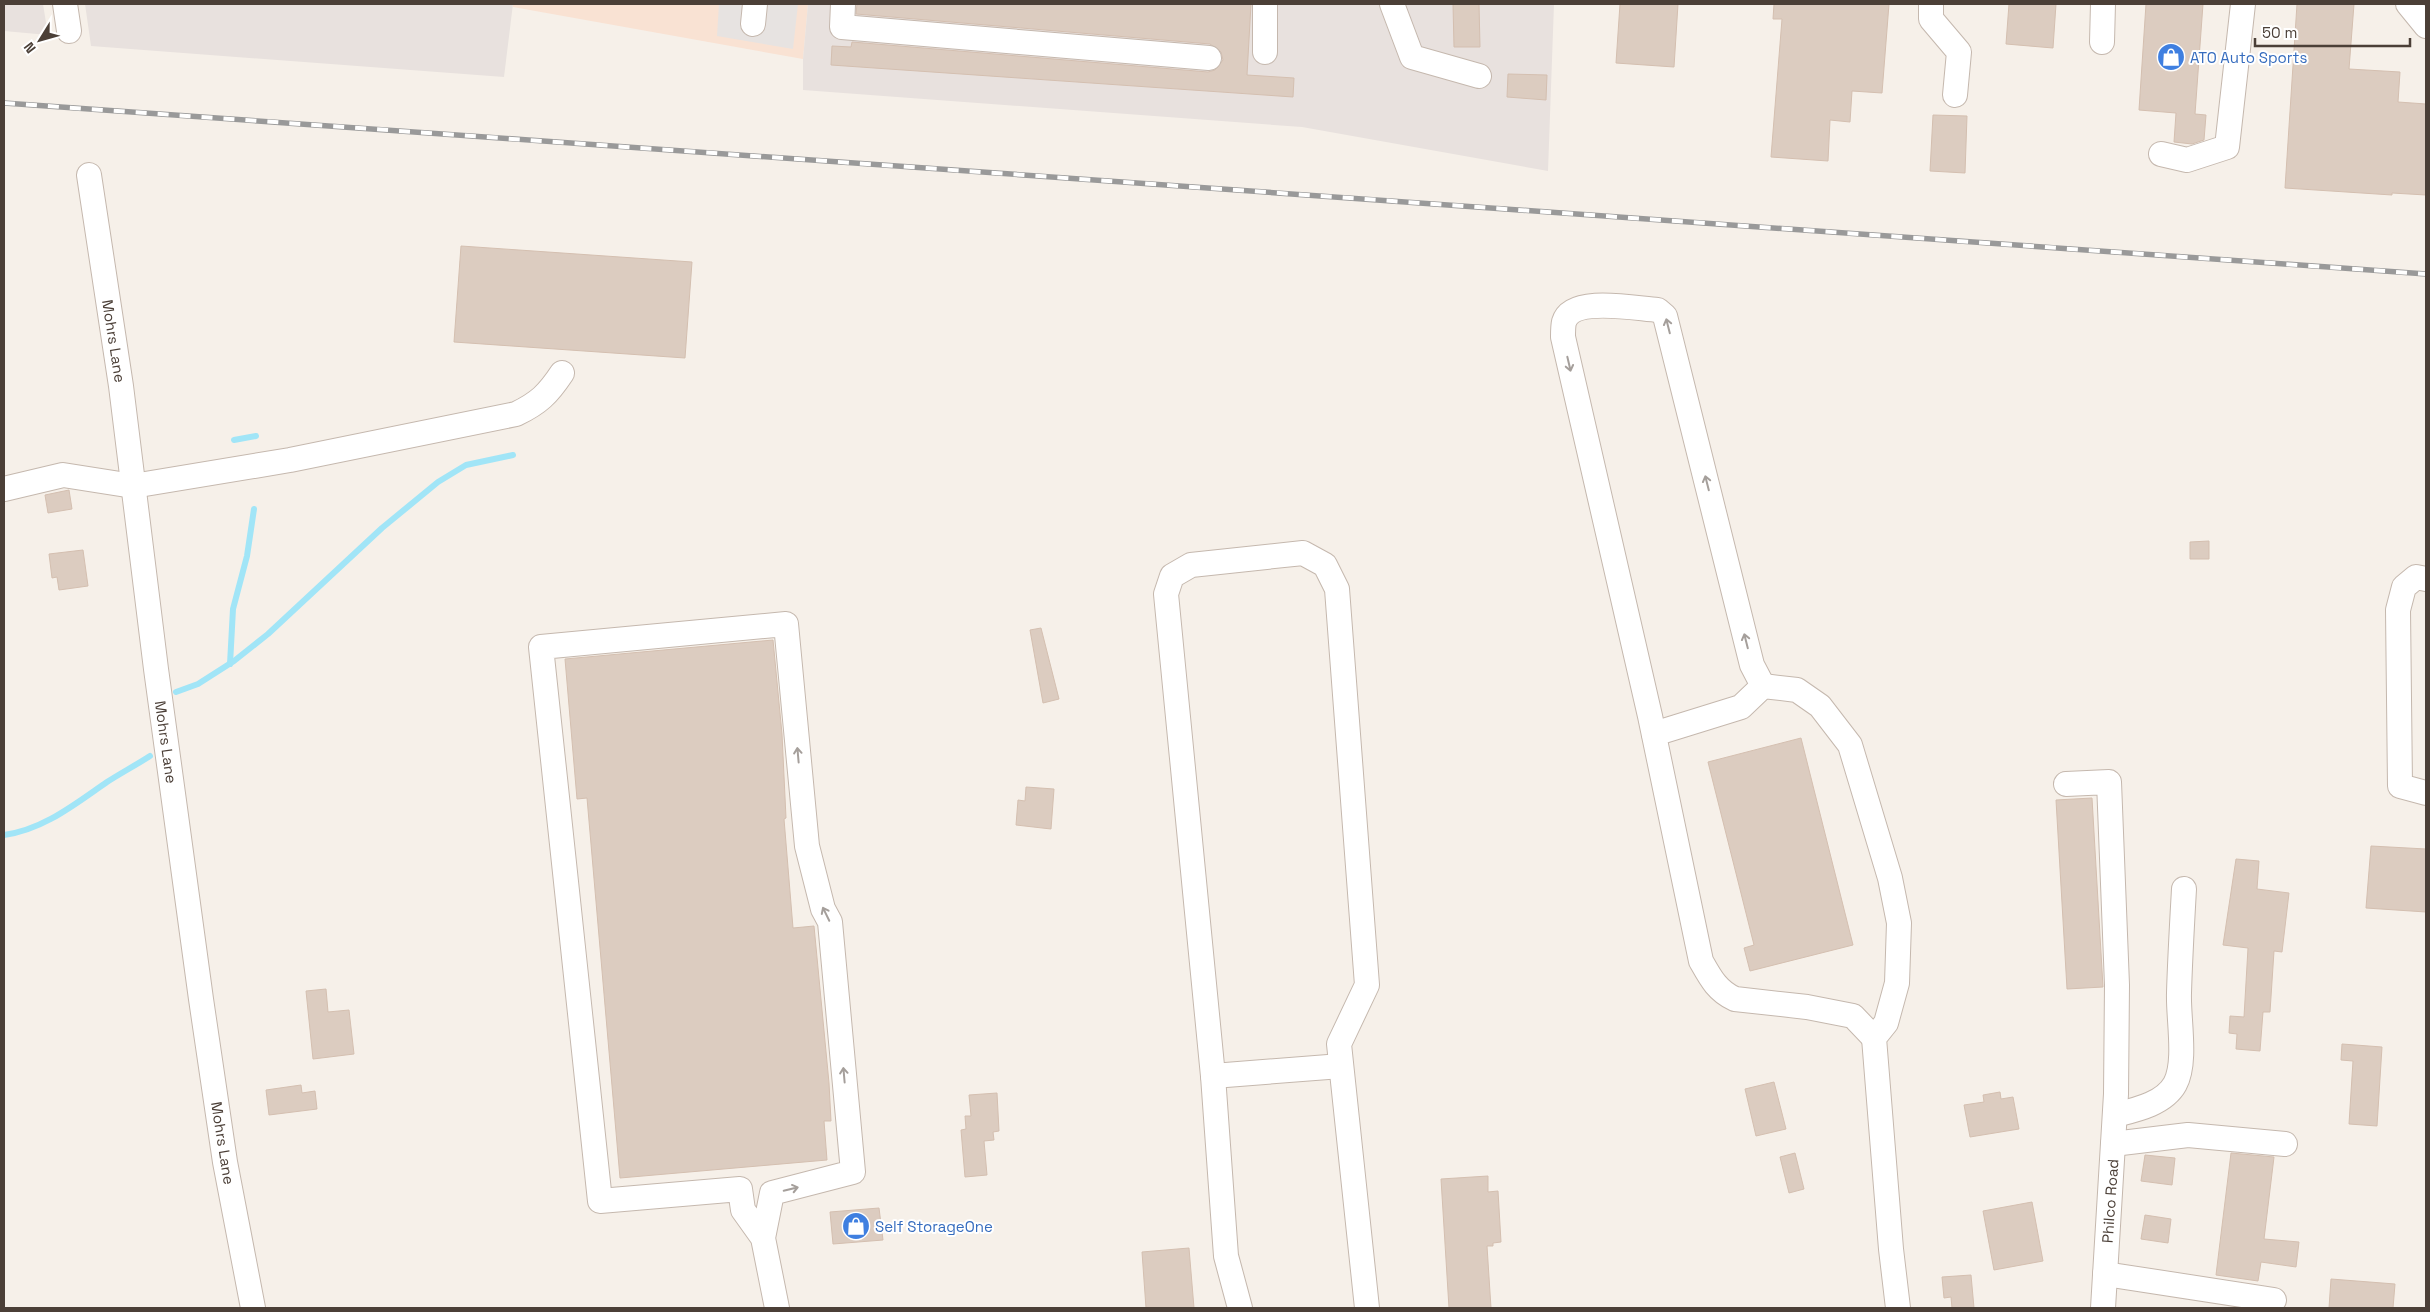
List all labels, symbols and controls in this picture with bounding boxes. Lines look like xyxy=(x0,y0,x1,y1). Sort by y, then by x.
north arrow xyxy=(15,15,65,65)
scale bar xyxy=(2255,15,2410,47)
text: 50 m xyxy=(2262,23,2297,42)
text: N xyxy=(20,39,40,57)
shop icon: ATO Auto Sports xyxy=(2156,42,2186,72)
place label: ATO Auto Sports xyxy=(2190,48,2307,67)
street label: Mohrs Lane xyxy=(98,298,130,384)
one-way arrow xyxy=(1663,318,1672,334)
one-way arrow xyxy=(1565,355,1574,371)
one-way arrow xyxy=(1702,476,1711,492)
one-way arrow xyxy=(1741,634,1750,650)
street label: Mohrs Lane xyxy=(151,699,181,785)
one-way arrow xyxy=(794,747,803,763)
one-way arrow xyxy=(821,907,830,922)
one-way arrow xyxy=(839,1067,849,1083)
street label: Mohrs Lane xyxy=(207,1100,239,1186)
street label: Philco Road xyxy=(2098,1158,2122,1244)
one-way arrow xyxy=(783,1183,799,1193)
shop icon: Self StorageOne xyxy=(841,1211,871,1241)
place label: Self StorageOne xyxy=(875,1217,993,1236)

